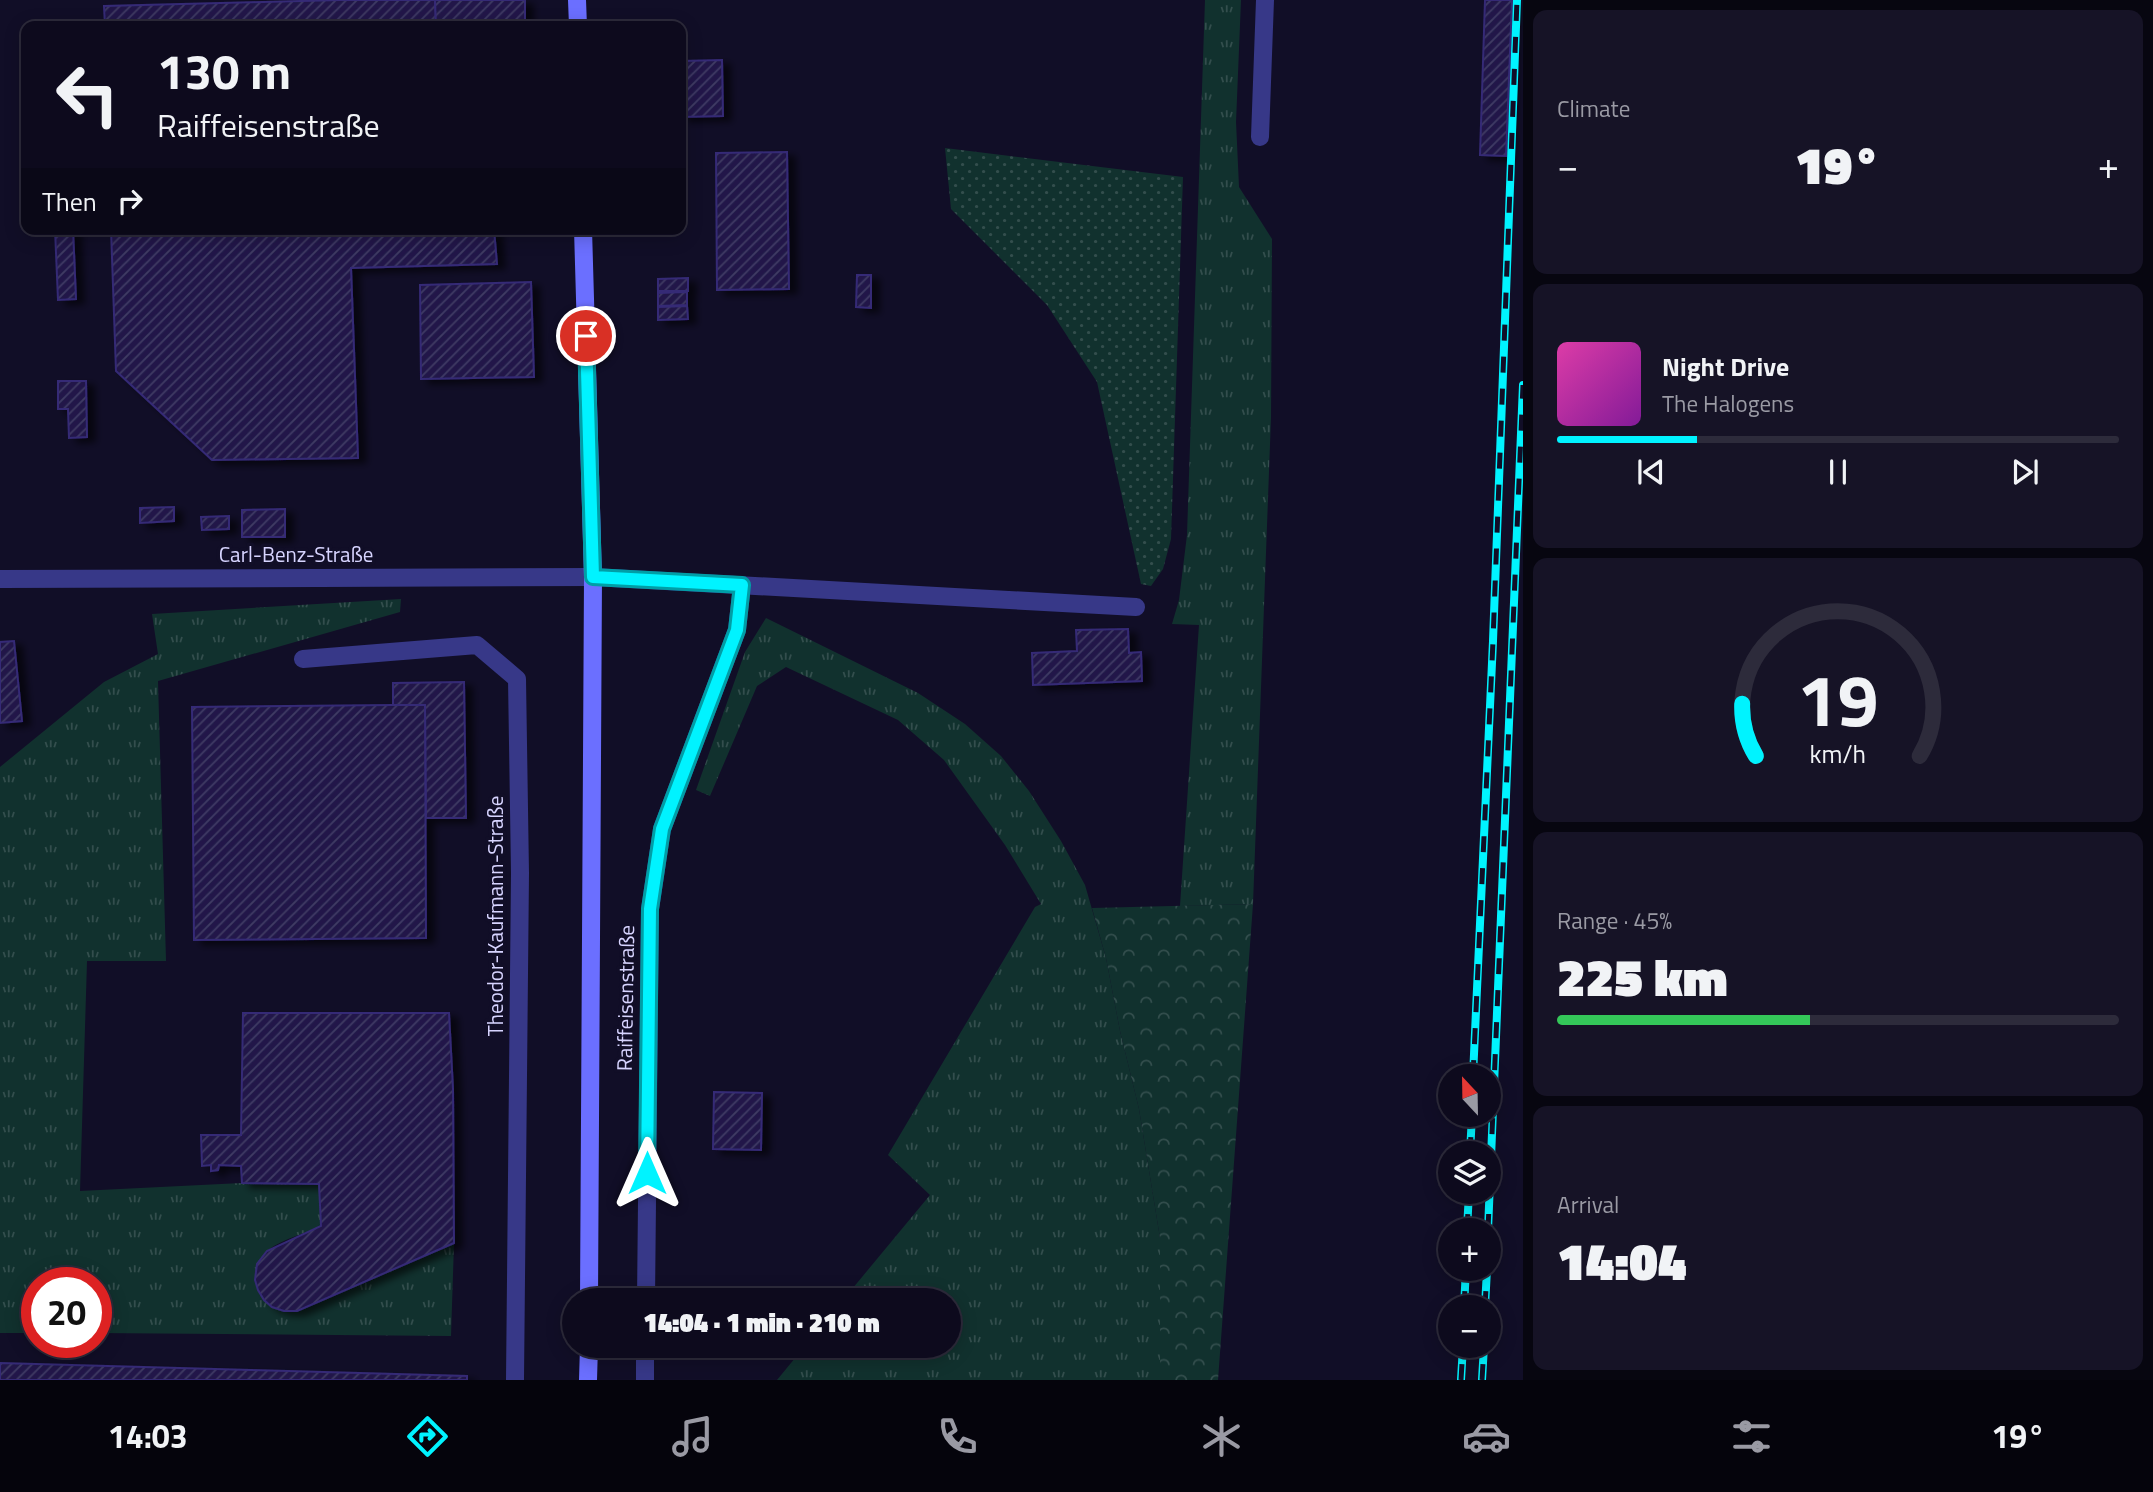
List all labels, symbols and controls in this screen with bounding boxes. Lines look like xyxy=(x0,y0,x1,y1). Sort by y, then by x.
text: 130 m xyxy=(157,33,291,108)
icon: left xyxy=(42,49,133,140)
text: Climate xyxy=(1557,91,1630,126)
text: Raiffeisenstraße xyxy=(157,101,380,149)
text: 19° xyxy=(1795,125,1881,204)
text: − xyxy=(1557,136,1578,194)
text: + xyxy=(2098,136,2119,194)
text: Then xyxy=(42,182,97,221)
icon: right xyxy=(111,182,149,220)
pin xyxy=(556,306,616,366)
icon: arrive xyxy=(567,317,605,355)
text: Night Drive xyxy=(1662,347,1789,386)
text: The Halogens xyxy=(1662,386,1794,421)
icon: previous xyxy=(1632,453,1670,491)
icon: pause xyxy=(1819,453,1857,491)
icon: next xyxy=(2006,453,2044,491)
street label: Carl-Benz-Straße xyxy=(219,538,373,570)
text: 19 xyxy=(1797,644,1879,754)
text: km/h xyxy=(1810,735,1866,773)
street label: Theodor-Kaufmann-Straße xyxy=(479,796,511,1036)
text: Range · 45% xyxy=(1557,903,1672,938)
street label: Raiffeisenstraße xyxy=(608,925,642,1071)
text: 225 km xyxy=(1557,937,1728,1016)
north arrow xyxy=(1438,1064,1502,1127)
map controls xyxy=(1438,1064,1501,1358)
position arrow xyxy=(610,1136,684,1210)
button: layers xyxy=(1438,1141,1501,1204)
text: Arrival xyxy=(1557,1187,1619,1222)
button: + xyxy=(1438,1218,1501,1281)
text: 14:04 xyxy=(1557,1221,1686,1300)
speed limit sign: 20 xyxy=(21,1267,112,1358)
button: − xyxy=(1438,1295,1501,1358)
text: 14:04 · 1 min · 210 m xyxy=(643,1303,880,1342)
text: 14:03 xyxy=(108,1412,188,1460)
icon: directions xyxy=(403,1412,452,1461)
icon: music xyxy=(668,1412,717,1461)
icon: phone xyxy=(933,1412,982,1461)
icon: climate xyxy=(1197,1412,1246,1461)
icon: car xyxy=(1462,1412,1511,1461)
icon: filters xyxy=(1727,1412,1776,1461)
text: 19° xyxy=(1991,1412,2045,1460)

